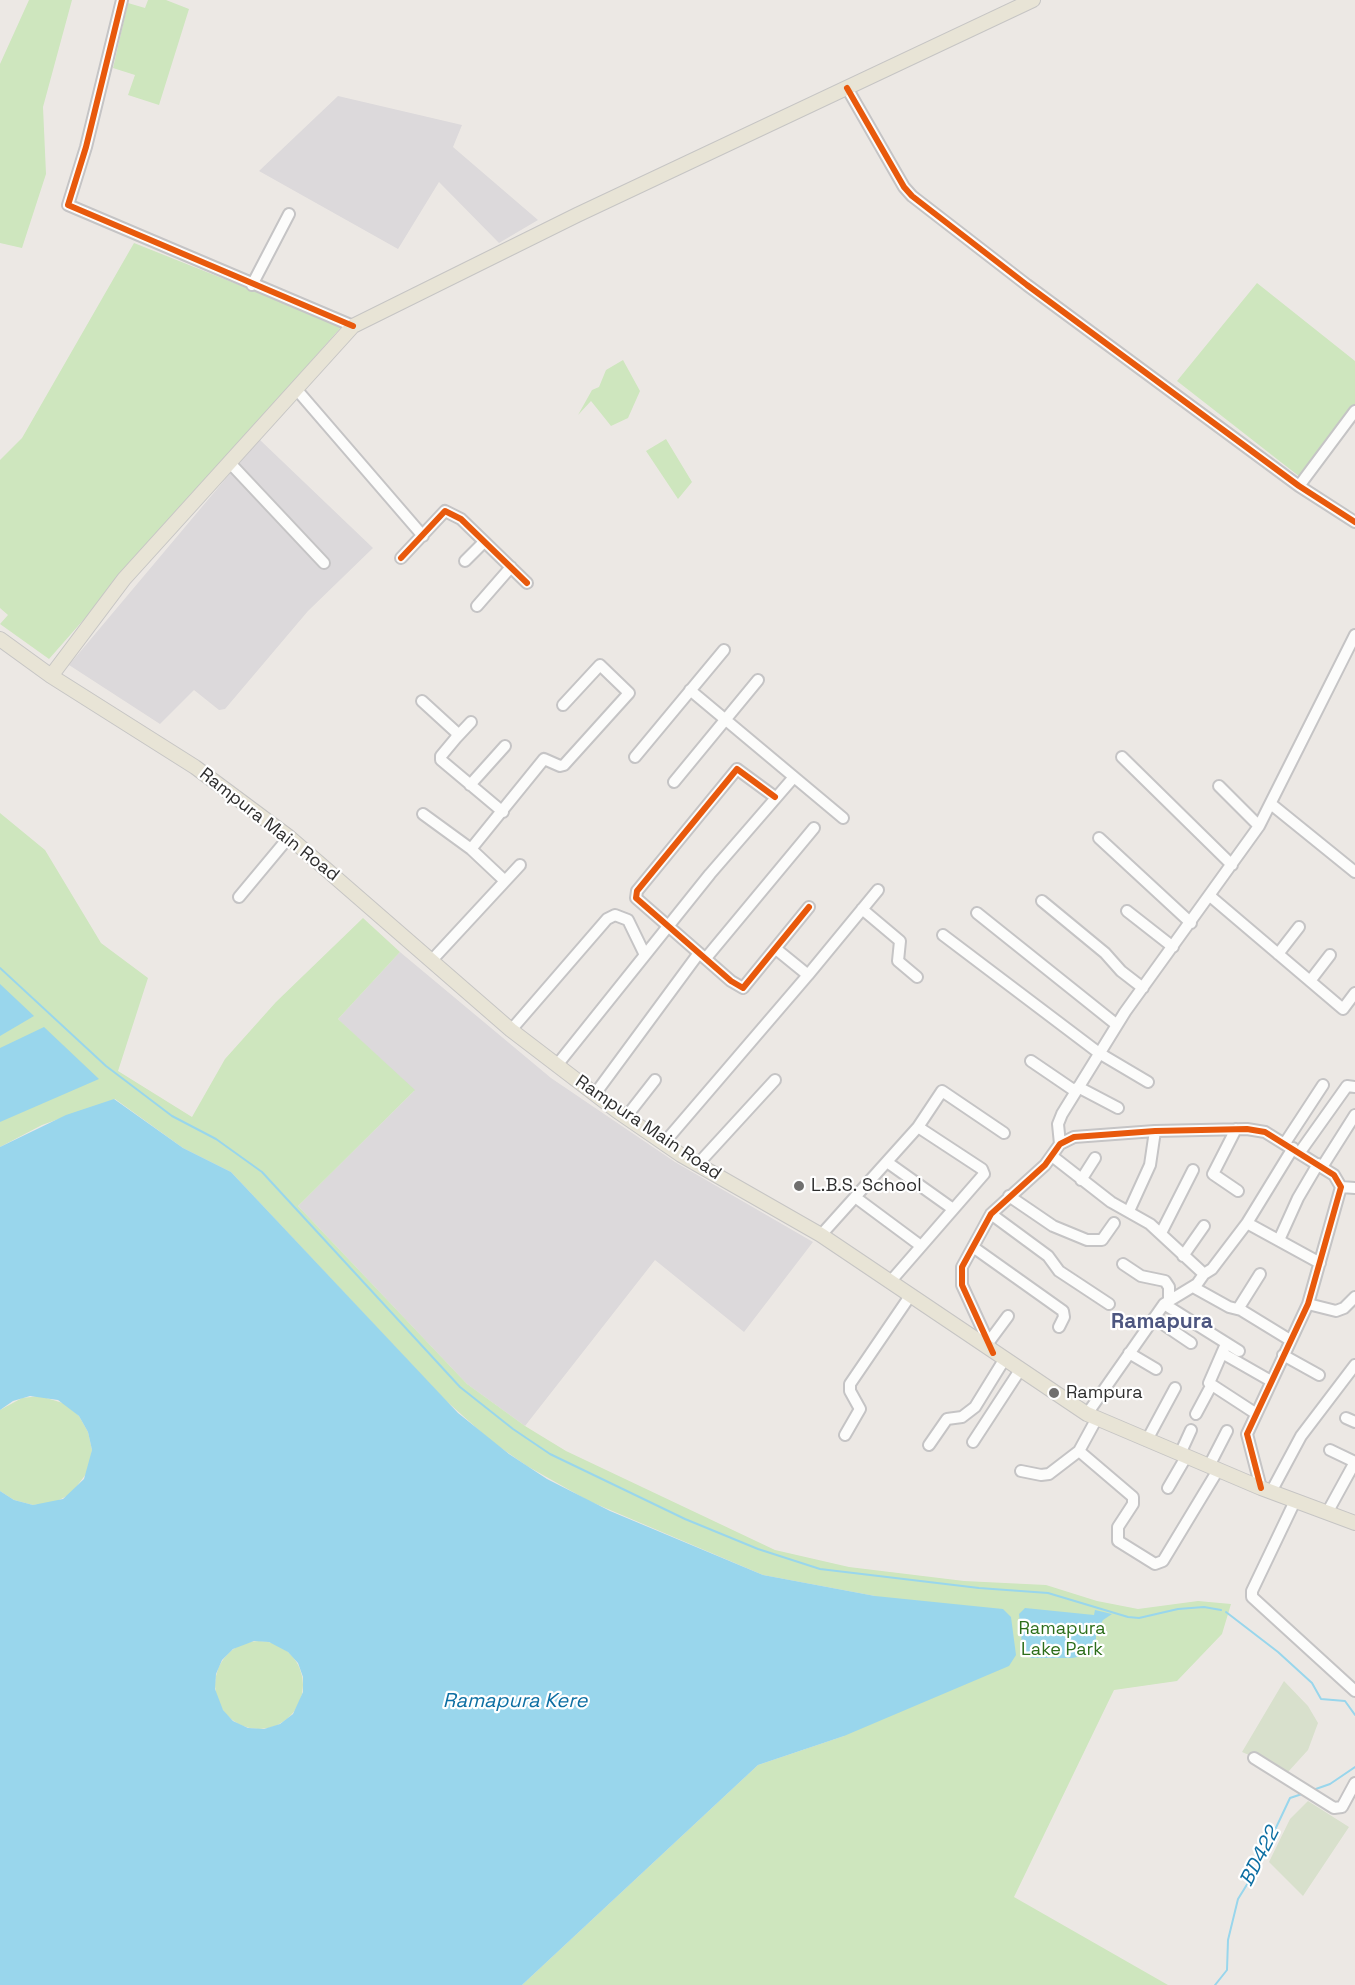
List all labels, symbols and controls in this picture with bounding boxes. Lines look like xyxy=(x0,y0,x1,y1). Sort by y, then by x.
street label: Rampura Main Road xyxy=(195,764,343,886)
street label: Rampura Main Road xyxy=(571,1071,725,1185)
place label: L.B.S. School xyxy=(811,1175,922,1197)
marker: L.B.S. School xyxy=(792,1179,806,1193)
district label: Ramapura xyxy=(1111,1309,1213,1335)
place label: Rampura xyxy=(1066,1382,1143,1404)
marker: Rampura xyxy=(1047,1386,1061,1400)
park label: Ramapura Lake Park xyxy=(1019,1618,1105,1660)
water label: Ramapura Kere xyxy=(443,1690,587,1714)
water label: BD422 xyxy=(1235,1823,1285,1891)

